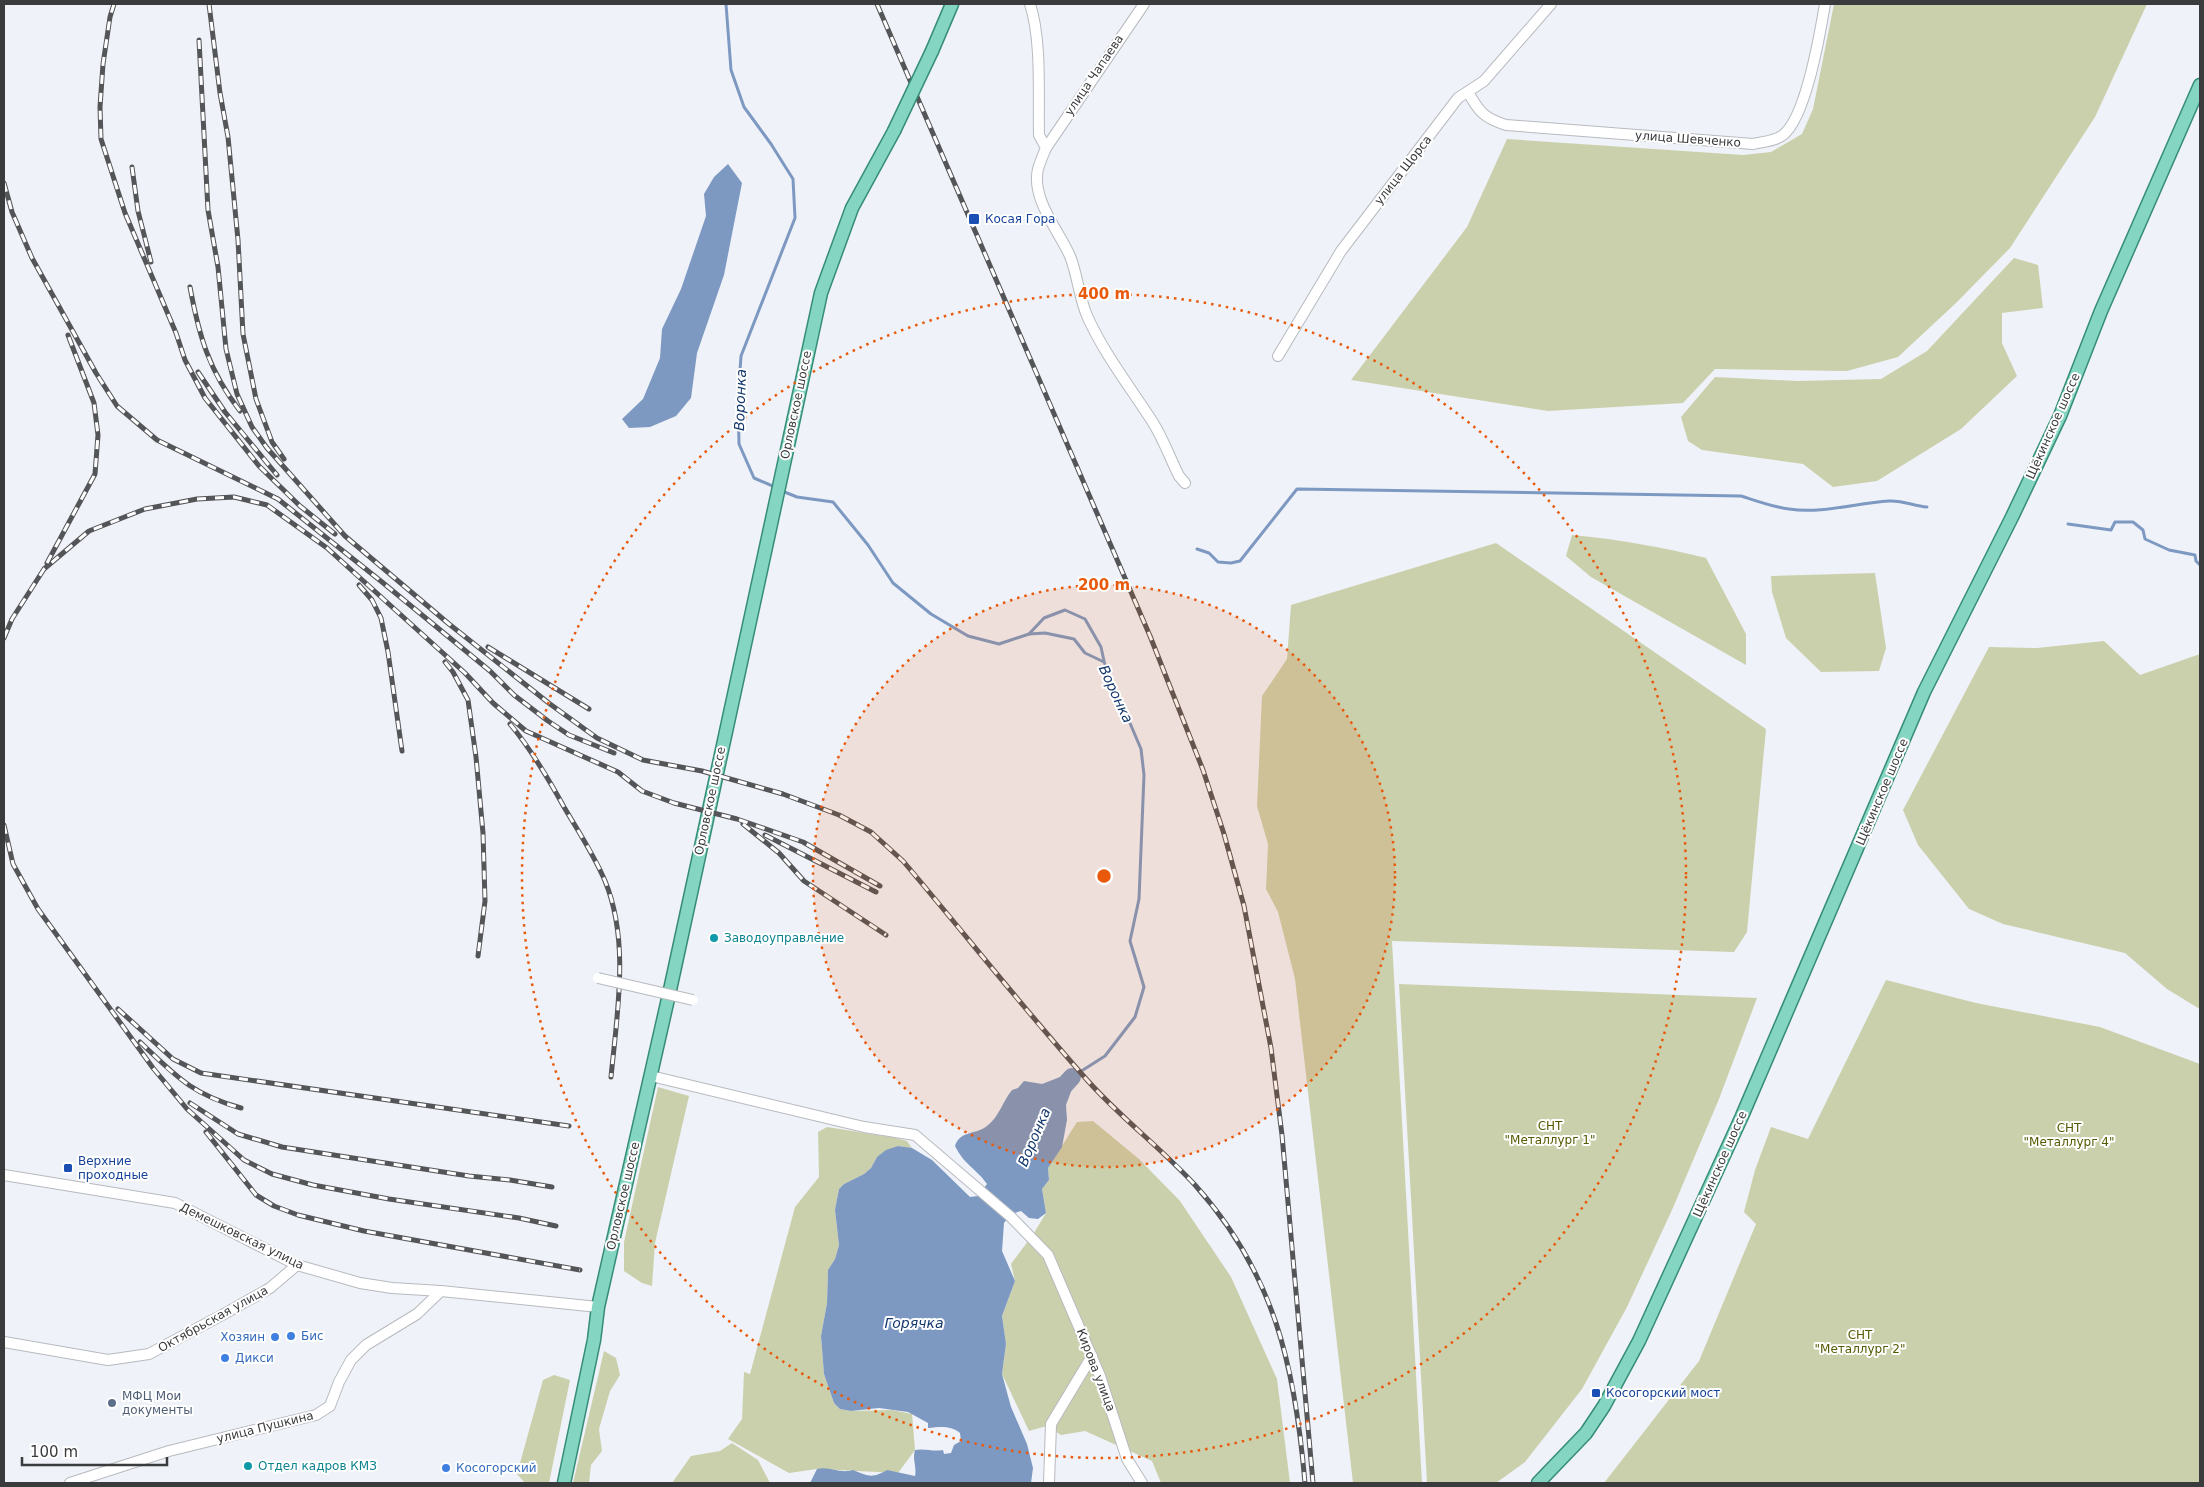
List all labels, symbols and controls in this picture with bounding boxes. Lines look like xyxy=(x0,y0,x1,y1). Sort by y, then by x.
street label: улица Чапаева xyxy=(1062,32,1126,118)
street label: улица Шевченко xyxy=(1635,128,1741,150)
street label: улица Щорса xyxy=(1372,133,1434,207)
marker: Косая Гора xyxy=(967,212,981,226)
place label: Косая Гора xyxy=(985,212,1055,226)
text: 400 m xyxy=(1078,285,1130,303)
street label: Орловское шоссе xyxy=(778,350,814,460)
water label: Воронка xyxy=(731,369,749,431)
street label: Щёкинское шоссе xyxy=(2023,371,2083,481)
text: 200 m xyxy=(1078,576,1130,594)
water label: Воронка xyxy=(1096,663,1136,725)
street label: Щёкинское шоссе xyxy=(1853,736,1911,848)
street label: Орловское шоссе xyxy=(692,746,728,856)
centre of rings xyxy=(1095,867,1113,885)
place label: Заводоуправление xyxy=(724,931,844,945)
marker: Заводоуправление xyxy=(708,932,720,944)
water label: Воронка xyxy=(1015,1105,1053,1169)
street label: Щёкинское шоссе xyxy=(1690,1109,1750,1219)
park label: СНТ "Металлург 1" xyxy=(1505,1119,1595,1147)
park label: СНТ "Металлург 4" xyxy=(2024,1121,2114,1149)
street label: Орловское шоссе xyxy=(604,1141,642,1251)
place label: Верхние проходные xyxy=(78,1154,148,1182)
marker: Верхние проходные xyxy=(62,1162,74,1174)
street label: Демешковская улица xyxy=(178,1200,306,1272)
street label: Октябрьская улица xyxy=(156,1283,270,1355)
water label: Горячка xyxy=(885,1315,943,1331)
street label: Кирова улица xyxy=(1074,1327,1118,1413)
park label: СНТ "Металлург 2" xyxy=(1815,1328,1905,1356)
place label: Бис xyxy=(301,1329,324,1343)
place label: Хозяин xyxy=(220,1330,265,1344)
marker: Бис xyxy=(285,1330,297,1342)
marker: Хозяин xyxy=(269,1331,281,1343)
place label: Дикси xyxy=(235,1351,274,1365)
marker: Дикси xyxy=(219,1352,231,1364)
place label: Косогорский мост xyxy=(1606,1386,1720,1400)
marker: Косогорский мост xyxy=(1590,1387,1602,1399)
place label: МФЦ Мои документы xyxy=(122,1389,193,1417)
marker: МФЦ Мои документы xyxy=(106,1397,118,1409)
street label: улица Пушкина xyxy=(215,1408,315,1446)
scale bar xyxy=(22,1434,168,1466)
text: 100 m xyxy=(30,1443,78,1461)
place label: Отдел кадров КМЗ xyxy=(258,1459,377,1473)
marker: Отдел кадров КМЗ xyxy=(242,1460,254,1472)
place label: Косогорский xyxy=(456,1461,537,1475)
marker: Косогорский xyxy=(440,1462,452,1474)

